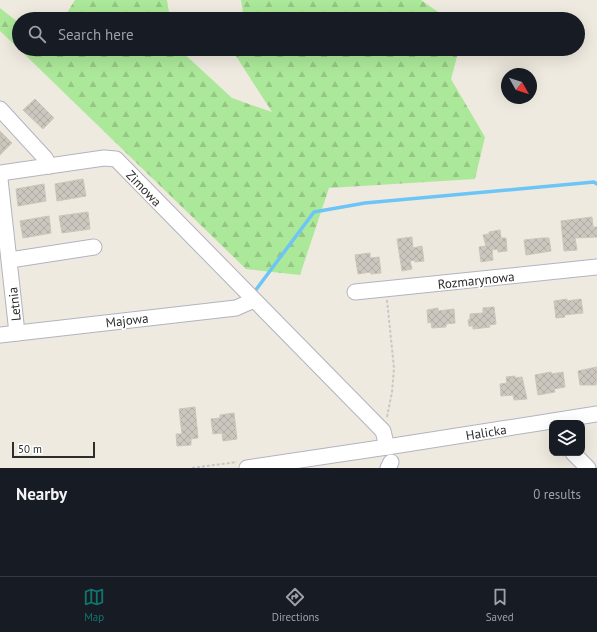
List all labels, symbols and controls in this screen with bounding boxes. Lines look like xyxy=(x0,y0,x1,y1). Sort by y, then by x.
search box xyxy=(12,12,585,56)
icon: search xyxy=(26,23,48,45)
text: Search here xyxy=(58,25,134,44)
north arrow xyxy=(501,68,537,104)
street label: Zimowa xyxy=(122,167,165,210)
street label: Rozmarynowa xyxy=(437,268,515,293)
street label: Letnia xyxy=(4,286,25,322)
street label: Majowa xyxy=(105,309,149,332)
map controls xyxy=(549,420,585,456)
button: layers xyxy=(549,420,585,456)
street label: Halicka xyxy=(464,421,508,444)
scale bar xyxy=(12,440,95,459)
text: 50 m xyxy=(18,442,42,456)
text: Nearby xyxy=(16,483,67,505)
text: 0 results xyxy=(533,486,581,503)
tab: Map xyxy=(83,586,105,624)
tab: Directions xyxy=(272,586,319,624)
tab: Saved xyxy=(486,586,514,624)

